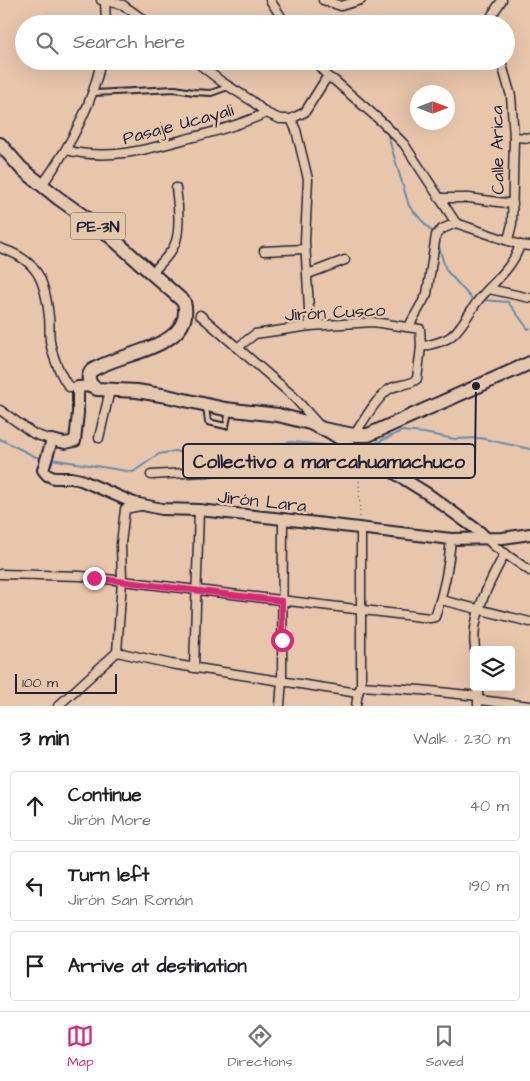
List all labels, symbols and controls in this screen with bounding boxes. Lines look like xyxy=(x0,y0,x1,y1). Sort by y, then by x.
search box xyxy=(15,15,515,70)
icon: search xyxy=(33,29,61,57)
text: Search here xyxy=(73,29,185,56)
north arrow xyxy=(410,85,455,130)
street label: Pasaje Ucayali xyxy=(120,98,237,152)
street label: Calle Arica xyxy=(484,105,511,195)
road number: PE-3N xyxy=(70,212,126,240)
street label: Jirón Cusco xyxy=(284,297,386,328)
callout: Collectivo a marcahuamachuco xyxy=(183,444,475,478)
text: Collectivo a marcahuamachuco xyxy=(193,449,465,476)
street label: Jirón Lara xyxy=(216,484,308,519)
route end xyxy=(83,567,106,590)
route start xyxy=(271,629,294,652)
map controls xyxy=(470,646,515,691)
button: layers xyxy=(470,646,515,691)
scale bar xyxy=(15,671,118,694)
text: 100 m xyxy=(22,673,58,693)
text: 3 min xyxy=(20,724,69,753)
text: Walk · 230 m xyxy=(413,728,510,750)
text: Continue xyxy=(68,782,142,809)
icon: ahead xyxy=(21,792,49,820)
text: 40 m xyxy=(469,795,509,817)
text: Jirón More xyxy=(68,809,151,831)
text: Turn left xyxy=(68,862,149,889)
icon: left xyxy=(21,872,49,900)
text: 190 m xyxy=(469,875,509,897)
text: Jirón San Román xyxy=(68,889,193,911)
icon: arrive xyxy=(21,952,49,980)
text: Arrive at destination xyxy=(68,953,247,980)
tab: Map xyxy=(66,1022,94,1072)
tab: Directions xyxy=(227,1022,292,1072)
tab: Saved xyxy=(425,1022,464,1072)

